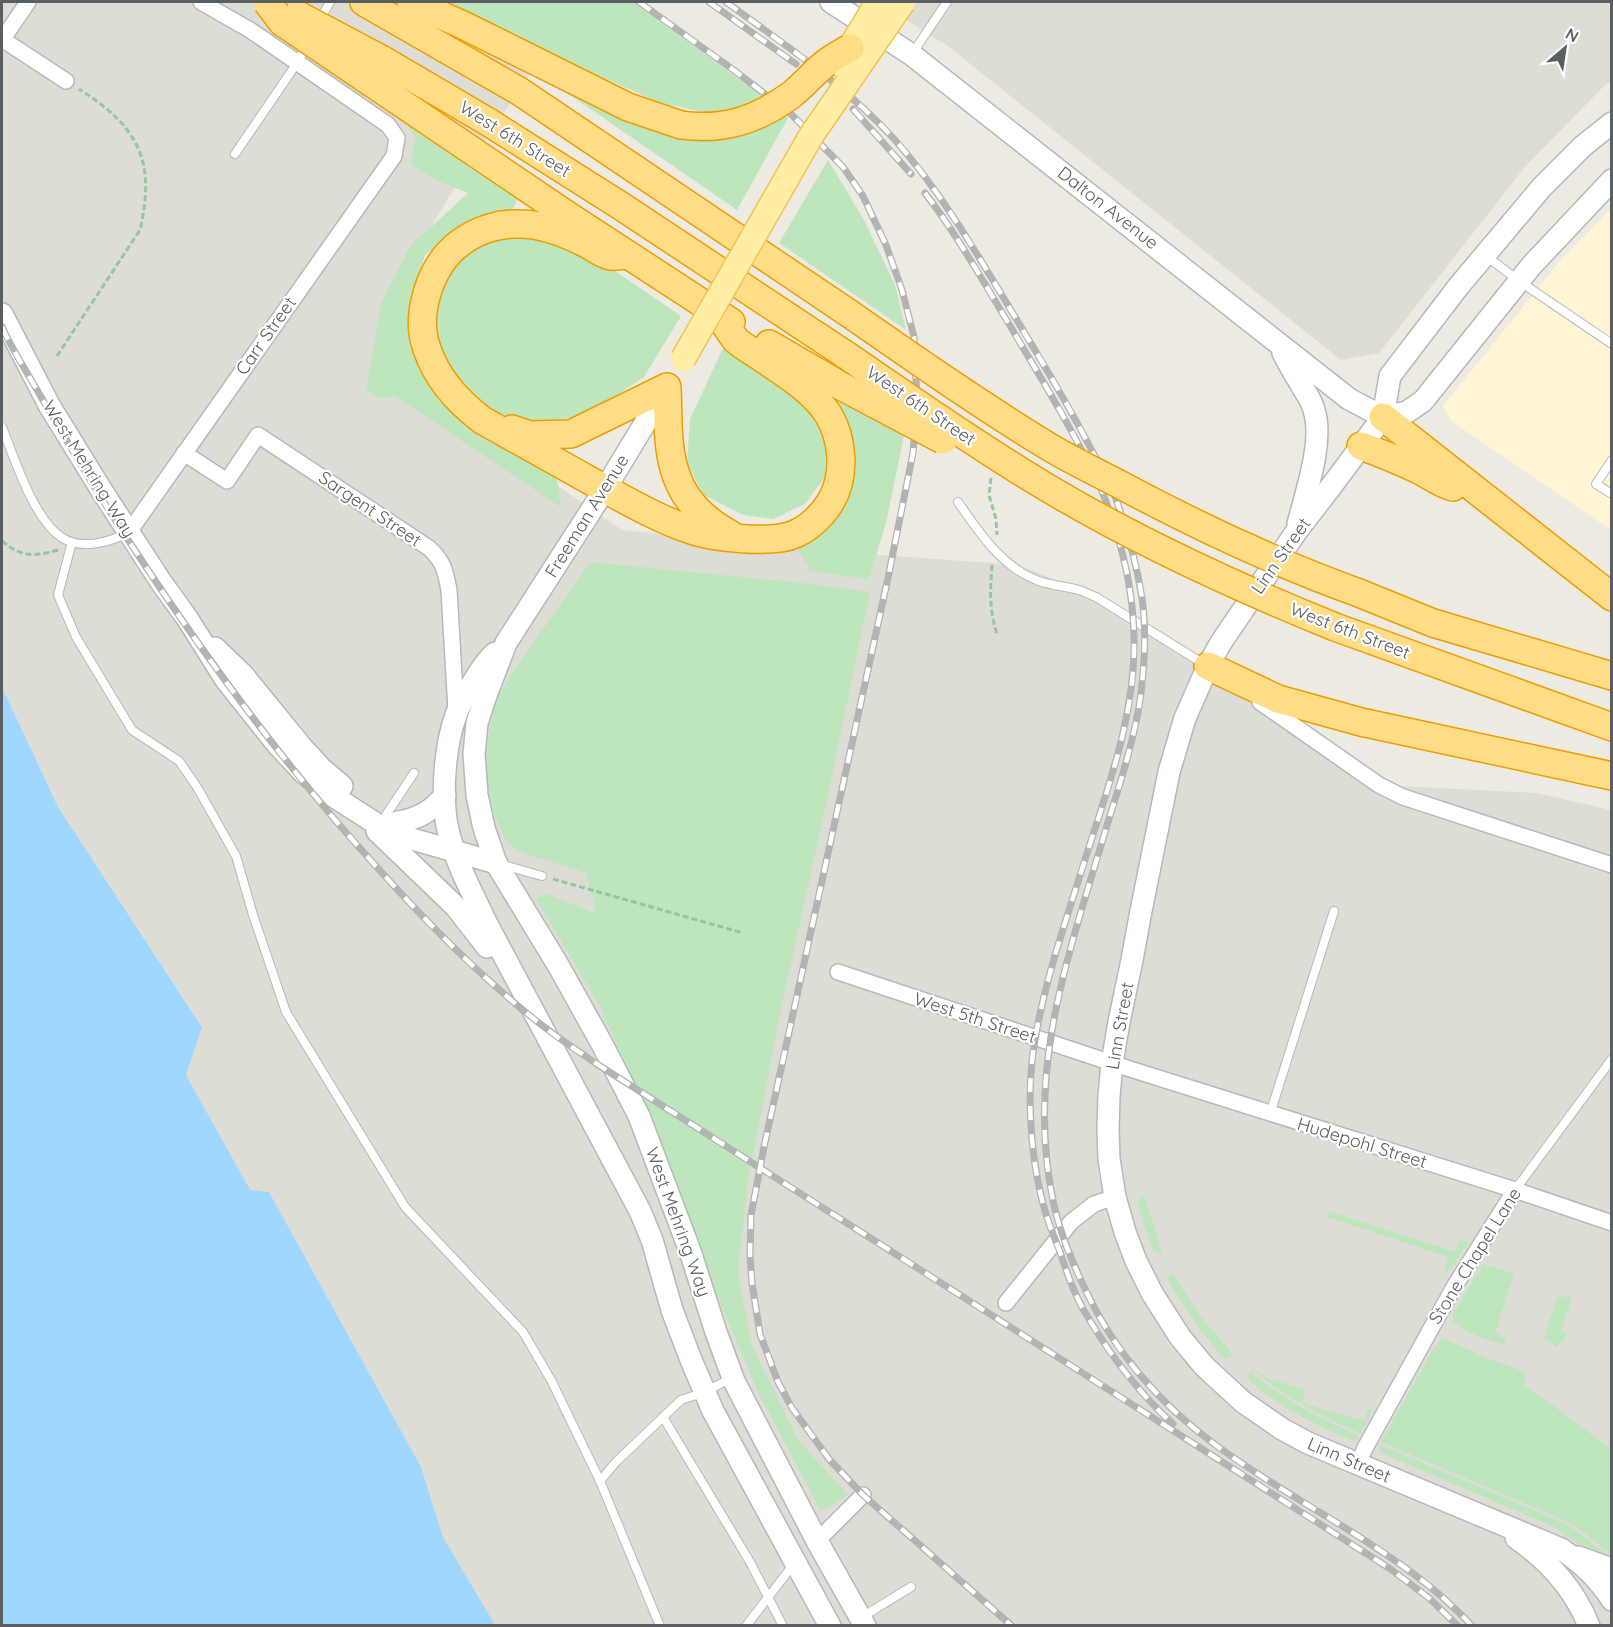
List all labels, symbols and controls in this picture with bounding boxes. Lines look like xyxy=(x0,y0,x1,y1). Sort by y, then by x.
north arrow xyxy=(1535,18,1595,78)
text: N xyxy=(1562,23,1582,46)
street label: West 6th Street xyxy=(455,95,575,182)
street label: Dalton Avenue xyxy=(1053,161,1163,254)
street label: Carr Street xyxy=(230,292,301,379)
street label: West 6th Street xyxy=(862,361,980,451)
street label: West Mehring Way xyxy=(38,396,141,542)
street label: Freeman Avenue xyxy=(539,450,634,582)
street label: Sargent Street xyxy=(314,466,426,551)
street label: Linn Street xyxy=(1246,513,1315,598)
street label: West 6th Street xyxy=(1287,597,1414,664)
street label: Linn Street xyxy=(1101,980,1139,1071)
street label: West 5th Street xyxy=(911,987,1039,1048)
street label: Hudepohl Street xyxy=(1294,1112,1430,1173)
street label: West Mehring Way xyxy=(641,1144,716,1300)
street label: Stone Chapel Lane xyxy=(1423,1183,1526,1328)
street label: Linn Street xyxy=(1304,1432,1394,1487)

